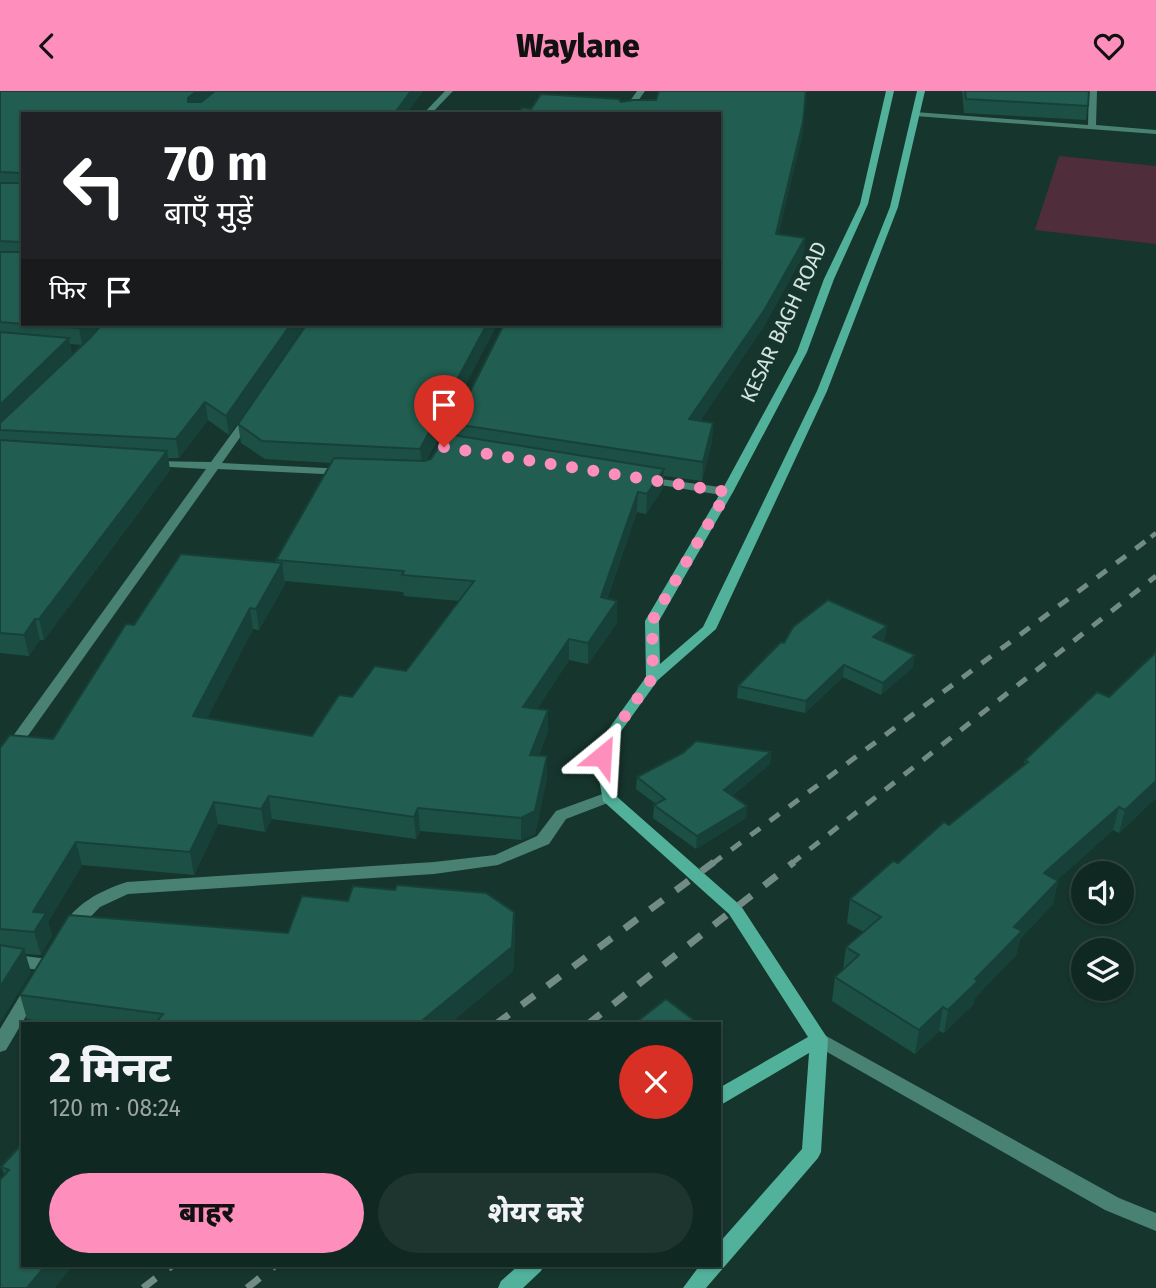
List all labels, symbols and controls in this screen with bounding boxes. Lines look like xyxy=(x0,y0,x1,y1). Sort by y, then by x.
icon: back xyxy=(28,27,66,65)
text: Waylane xyxy=(516,27,640,65)
icon: heart xyxy=(1090,27,1128,65)
text: 70 m xyxy=(164,134,268,193)
icon: left xyxy=(49,140,140,231)
text: बाएँ मुड़ें xyxy=(164,194,253,232)
street label: KESAR BAGH ROAD xyxy=(735,237,833,407)
icon: arrive xyxy=(100,273,138,311)
text: फिर xyxy=(49,275,86,306)
pin xyxy=(414,375,474,447)
icon: arrive xyxy=(425,386,463,424)
position arrow xyxy=(565,719,639,793)
map controls xyxy=(1071,861,1134,1001)
button: sound xyxy=(1071,861,1134,924)
button: layers xyxy=(1071,938,1134,1001)
text: 2 मिनट xyxy=(49,1043,171,1093)
button: close xyxy=(619,1045,693,1119)
text: 120 m · 08:24 xyxy=(49,1094,181,1122)
button: बाहर xyxy=(49,1173,364,1253)
button: शेयर करें xyxy=(378,1173,693,1253)

